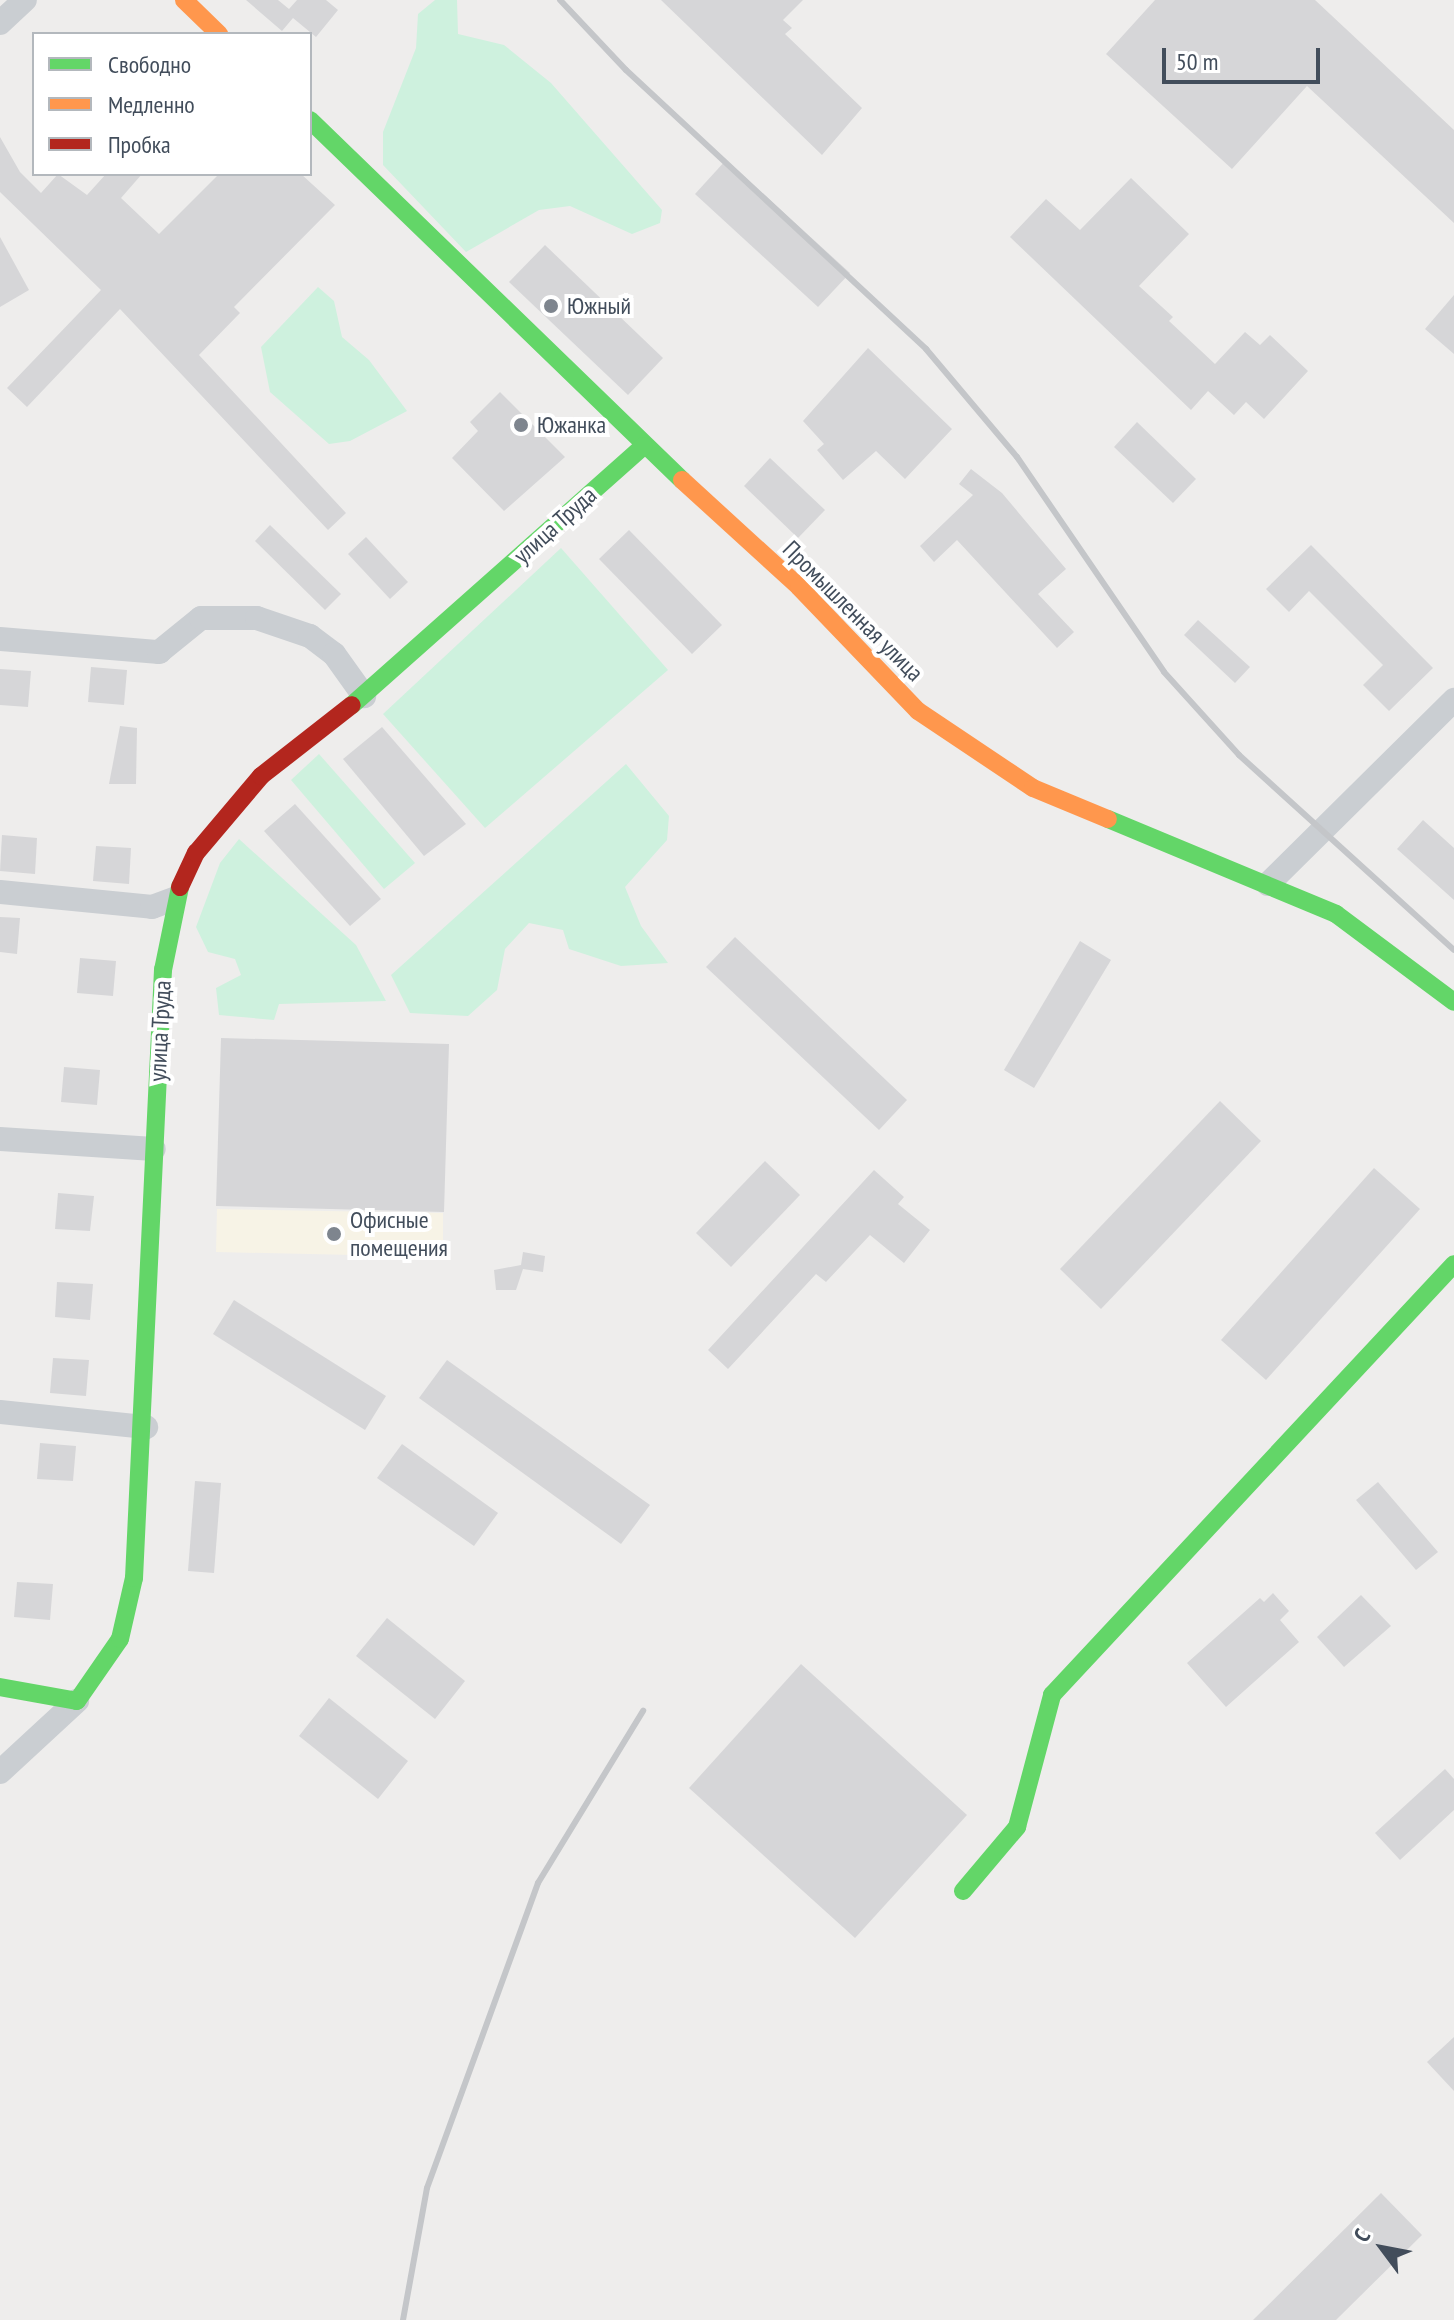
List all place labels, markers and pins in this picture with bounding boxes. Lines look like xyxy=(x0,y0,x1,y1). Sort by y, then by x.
place label: Южный xyxy=(567,292,631,320)
marker: Южный xyxy=(542,297,560,315)
place label: Южанка xyxy=(537,411,606,439)
marker: Южанка xyxy=(512,416,530,434)
place label: Офисные помещения xyxy=(350,1206,448,1262)
marker: Офисные помещения xyxy=(325,1225,343,1243)

